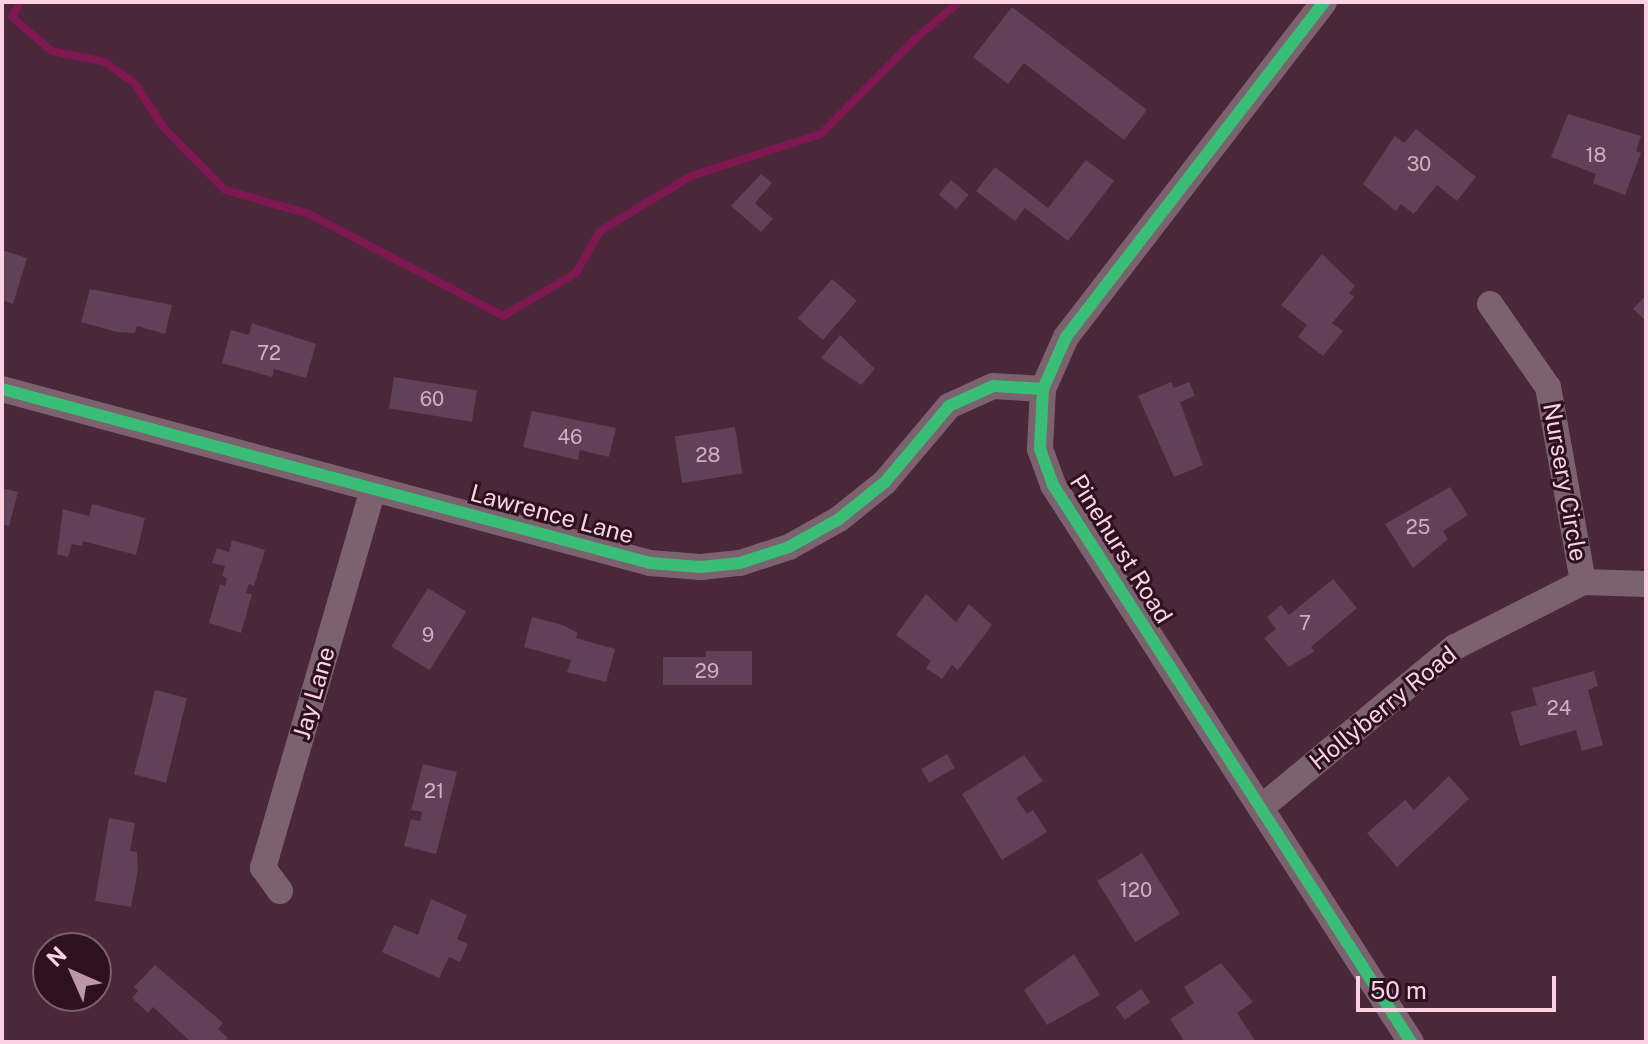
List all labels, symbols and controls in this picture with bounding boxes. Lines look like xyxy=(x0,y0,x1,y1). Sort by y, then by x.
house number: 18 xyxy=(1585,143,1607,167)
house number: 30 xyxy=(1407,152,1431,176)
house number: 72 xyxy=(257,341,281,365)
house number: 60 xyxy=(420,387,444,411)
street label: Nursery Circle xyxy=(1537,400,1593,564)
house number: 46 xyxy=(557,425,583,449)
house number: 28 xyxy=(696,443,720,467)
street label: Pinehurst Road xyxy=(1064,469,1178,629)
street label: Lawrence Lane xyxy=(467,478,637,550)
house number: 25 xyxy=(1406,515,1430,539)
house number: 7 xyxy=(1299,611,1311,635)
house number: 9 xyxy=(422,623,434,647)
street label: Hollyberry Road xyxy=(1304,640,1462,776)
street label: Jay Lane xyxy=(287,643,341,743)
house number: 29 xyxy=(695,659,719,683)
house number: 24 xyxy=(1547,696,1571,720)
house number: 21 xyxy=(424,779,444,803)
house number: 120 xyxy=(1120,878,1152,902)
north arrow xyxy=(32,932,112,1012)
text: N xyxy=(41,941,72,972)
scale bar xyxy=(1360,960,1560,1010)
text: 50 m xyxy=(1370,976,1427,1004)

